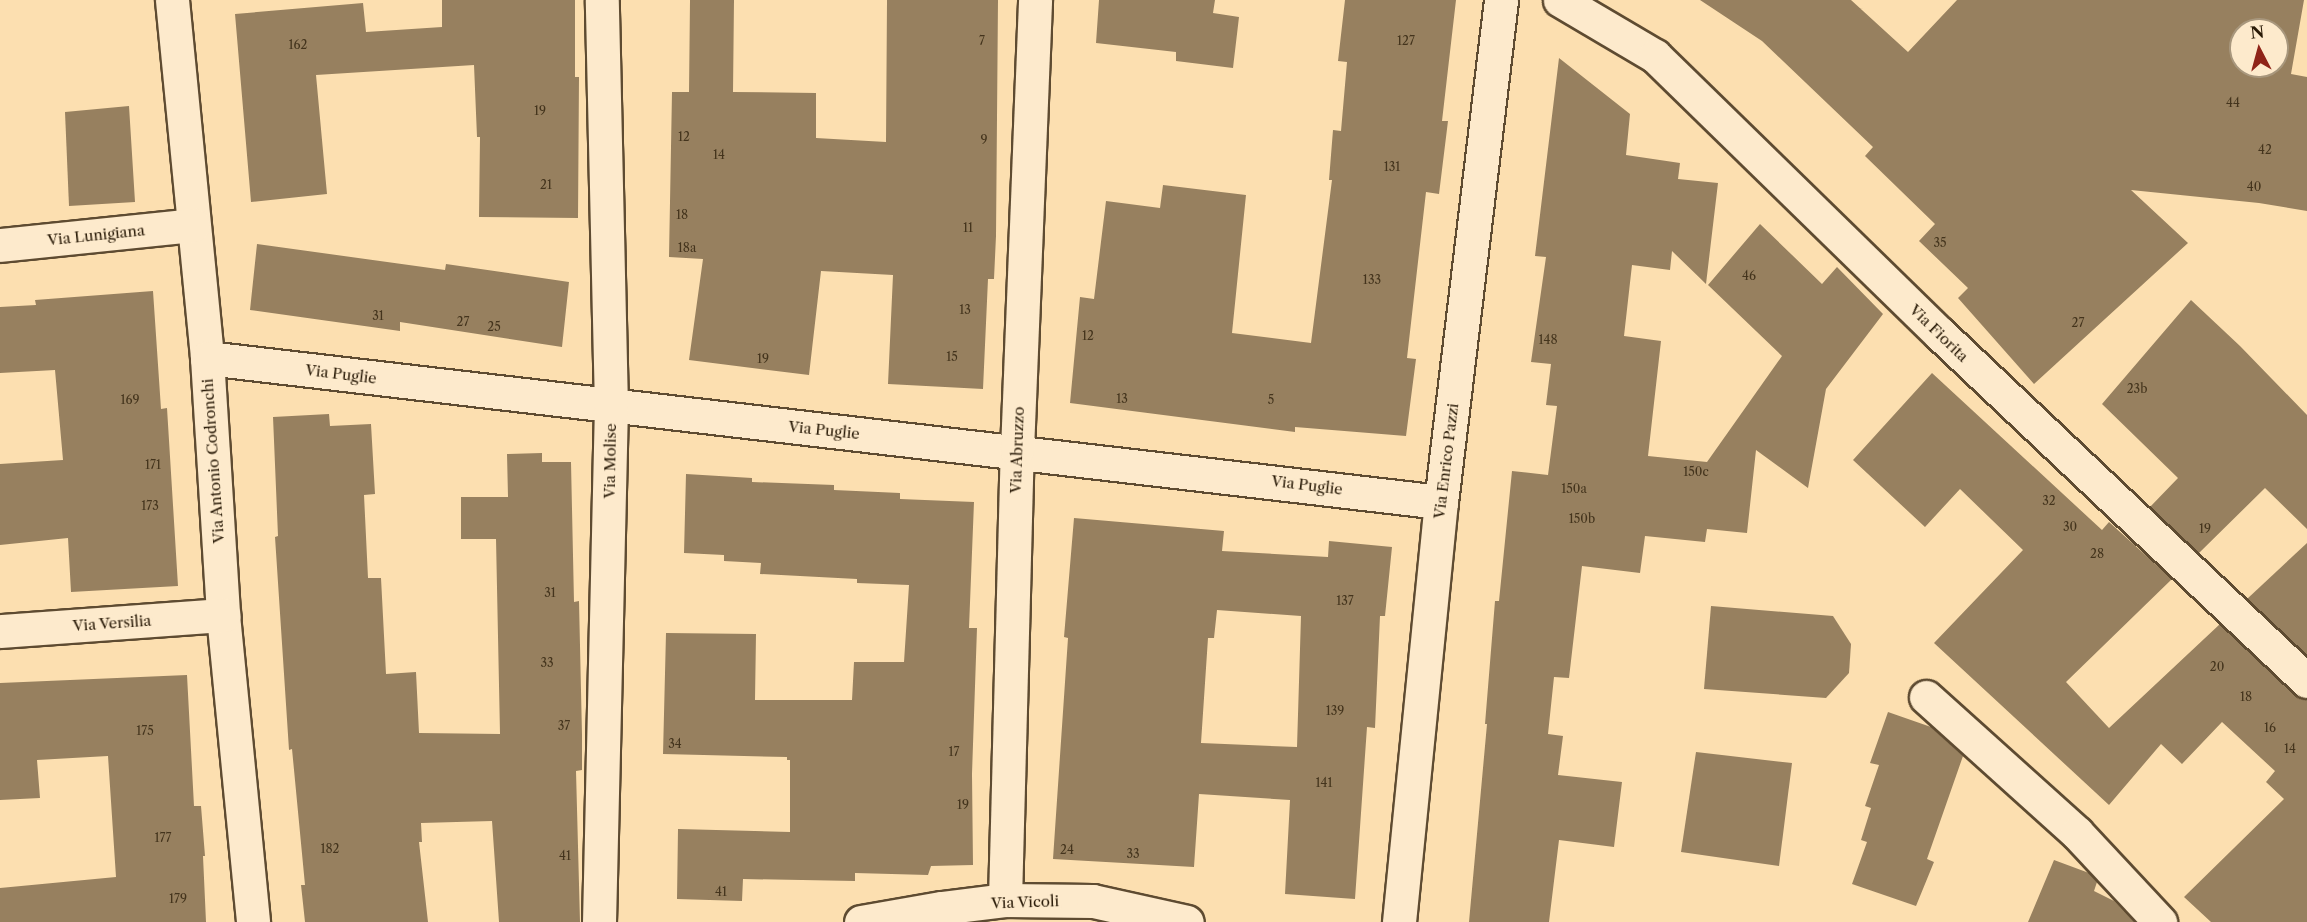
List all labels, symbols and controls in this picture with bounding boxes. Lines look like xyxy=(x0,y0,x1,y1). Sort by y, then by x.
north arrow xyxy=(2229,18,2289,78)
text: N xyxy=(2249,21,2265,43)
house number: 7 xyxy=(979,34,985,48)
house number: 127 xyxy=(1397,34,1415,48)
house number: 162 xyxy=(289,38,307,52)
house number: 44 xyxy=(2226,96,2240,110)
house number: 19 xyxy=(534,104,546,118)
house number: 12 xyxy=(678,130,690,144)
house number: 9 xyxy=(980,133,988,147)
house number: 42 xyxy=(2258,143,2272,157)
house number: 14 xyxy=(713,148,725,162)
house number: 131 xyxy=(1384,160,1400,174)
house number: 21 xyxy=(540,178,552,192)
house number: 40 xyxy=(2247,180,2261,194)
house number: 18 xyxy=(676,208,688,222)
street label: Via Lunigiana xyxy=(46,221,146,249)
house number: 11 xyxy=(963,221,973,235)
house number: 35 xyxy=(1933,236,1947,250)
house number: 18a xyxy=(678,241,696,255)
house number: 46 xyxy=(1742,269,1756,283)
house number: 133 xyxy=(1363,273,1381,287)
street label: Via Fiorita xyxy=(1906,301,1972,365)
house number: 13 xyxy=(959,303,971,317)
house number: 31 xyxy=(372,309,384,323)
house number: 27 xyxy=(457,315,469,329)
house number: 27 xyxy=(2072,316,2084,330)
house number: 25 xyxy=(487,320,501,334)
house number: 12 xyxy=(1082,329,1094,343)
house number: 148 xyxy=(1538,333,1558,347)
house number: 15 xyxy=(946,350,958,364)
house number: 19 xyxy=(757,352,769,366)
street label: Via Puglie xyxy=(304,361,378,387)
street label: Via Antonio Codronchi xyxy=(198,378,228,544)
house number: 23b xyxy=(2127,382,2147,396)
house number: 13 xyxy=(1116,392,1128,406)
house number: 169 xyxy=(120,393,140,407)
house number: 5 xyxy=(1268,393,1274,407)
street label: Via Enrico Pazzi xyxy=(1430,402,1462,520)
street label: Via Abruzzo xyxy=(1006,406,1028,494)
street label: Via Puglie xyxy=(787,417,861,443)
street label: Via Molise xyxy=(600,423,620,499)
house number: 171 xyxy=(145,458,161,472)
house number: 150c xyxy=(1683,465,1709,479)
street label: Via Puglie xyxy=(1270,472,1344,498)
house number: 150a xyxy=(1561,482,1587,496)
house number: 32 xyxy=(2042,494,2056,508)
house number: 173 xyxy=(141,499,159,513)
house number: 150b xyxy=(1569,512,1595,526)
house number: 30 xyxy=(2063,520,2077,534)
house number: 19 xyxy=(2199,522,2211,536)
house number: 28 xyxy=(2090,547,2104,561)
house number: 31 xyxy=(544,586,556,600)
house number: 137 xyxy=(1336,594,1354,608)
street label: Via Versilia xyxy=(72,611,152,635)
house number: 33 xyxy=(540,656,554,670)
house number: 20 xyxy=(2210,660,2224,674)
house number: 18 xyxy=(2240,690,2252,704)
house number: 139 xyxy=(1326,704,1344,718)
house number: 37 xyxy=(558,719,570,733)
house number: 16 xyxy=(2264,721,2276,735)
house number: 175 xyxy=(136,724,154,738)
house number: 34 xyxy=(668,737,682,751)
house number: 14 xyxy=(2284,742,2296,756)
house number: 17 xyxy=(949,745,959,759)
house number: 141 xyxy=(1315,776,1333,790)
house number: 19 xyxy=(957,798,969,812)
house number: 177 xyxy=(155,831,171,845)
house number: 182 xyxy=(320,842,340,856)
house number: 24 xyxy=(1060,843,1074,857)
house number: 33 xyxy=(1126,847,1140,861)
house number: 41 xyxy=(559,849,571,863)
house number: 41 xyxy=(715,885,727,899)
house number: 179 xyxy=(169,892,187,906)
street label: Via Vicoli xyxy=(990,892,1060,912)

